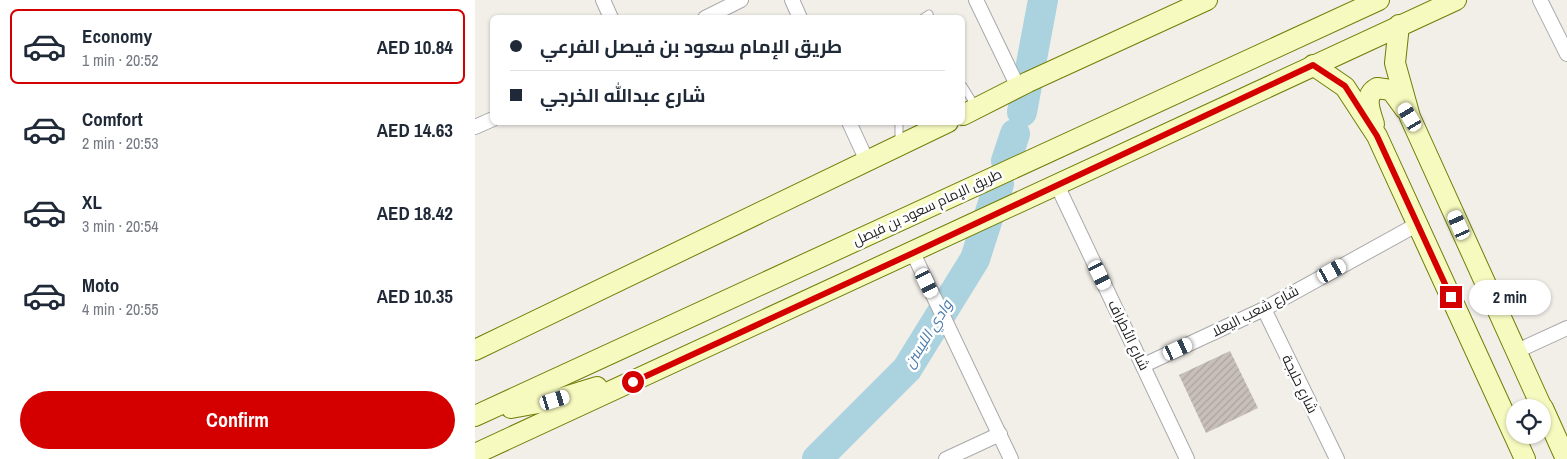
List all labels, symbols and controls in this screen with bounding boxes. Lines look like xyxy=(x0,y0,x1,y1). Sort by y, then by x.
text: Economy xyxy=(82,23,152,49)
icon: car xyxy=(22,24,67,69)
text: طريق الإمام سعود بن فيصل الفرعي xyxy=(540,33,842,59)
text: AED 10.84 xyxy=(377,34,453,60)
text: 1 min · 20:52 xyxy=(82,49,159,71)
text: شارع عبدالله الخرجي xyxy=(540,82,706,108)
car xyxy=(1395,100,1424,134)
text: Comfort xyxy=(82,106,143,132)
icon: car xyxy=(22,107,67,152)
text: AED 14.63 xyxy=(377,117,453,143)
text: 2 min · 20:53 xyxy=(82,132,159,154)
street label: طريق الإمام سعود بن فيصل xyxy=(850,164,1005,250)
text: XL xyxy=(82,189,102,215)
icon: car xyxy=(22,190,67,235)
text: AED 18.42 xyxy=(377,200,453,226)
car xyxy=(1446,208,1471,242)
text: 3 min · 20:54 xyxy=(82,215,159,237)
car xyxy=(1315,257,1348,285)
car xyxy=(1086,258,1113,292)
car xyxy=(913,266,940,300)
text: Moto xyxy=(82,272,119,298)
icon: car xyxy=(22,273,67,318)
callout: 2 min xyxy=(1469,280,1551,314)
street label: شارع شعب اليعلا xyxy=(1208,281,1302,341)
text: AED 10.35 xyxy=(377,283,453,309)
route end xyxy=(1440,286,1462,308)
text: 2 min xyxy=(1493,286,1527,308)
water label: وادي الليسن xyxy=(898,295,959,373)
street label: شارع الأطراف xyxy=(1104,297,1154,373)
text: 4 min · 20:55 xyxy=(82,298,159,320)
car xyxy=(1161,336,1194,362)
street label: شارع حلبجة xyxy=(1278,352,1322,416)
route start xyxy=(622,371,644,393)
car xyxy=(538,388,571,412)
button: Confirm xyxy=(20,391,455,449)
map controls xyxy=(1506,399,1551,444)
button: locate xyxy=(1506,399,1551,444)

